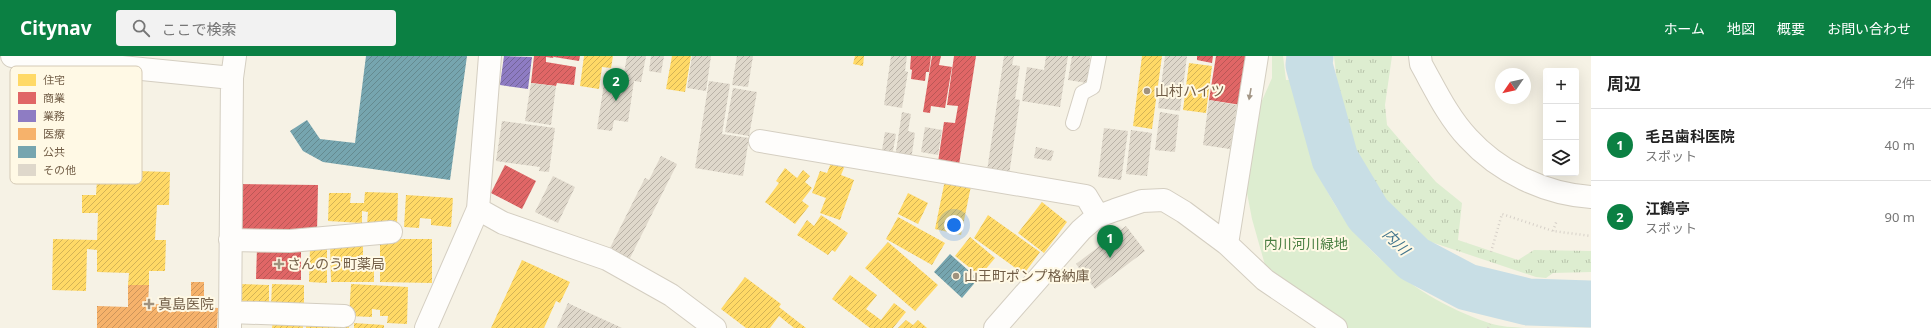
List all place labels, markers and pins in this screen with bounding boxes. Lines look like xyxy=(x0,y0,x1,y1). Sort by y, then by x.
pin: 2 xyxy=(603,68,629,101)
place label: 山村ハイツ xyxy=(1155,81,1225,100)
marker: 山村ハイツ xyxy=(1142,86,1152,96)
pin: 1 xyxy=(1097,225,1123,258)
place label: さんのう町薬局 xyxy=(287,254,385,273)
marker: さんのう町薬局 xyxy=(274,259,284,269)
place label: 山王町ポンプ格納庫 xyxy=(964,266,1090,285)
marker: 山王町ポンプ格納庫 xyxy=(951,271,961,281)
place label: 真島医院 xyxy=(158,294,214,313)
marker: 真島医院 xyxy=(143,298,155,310)

